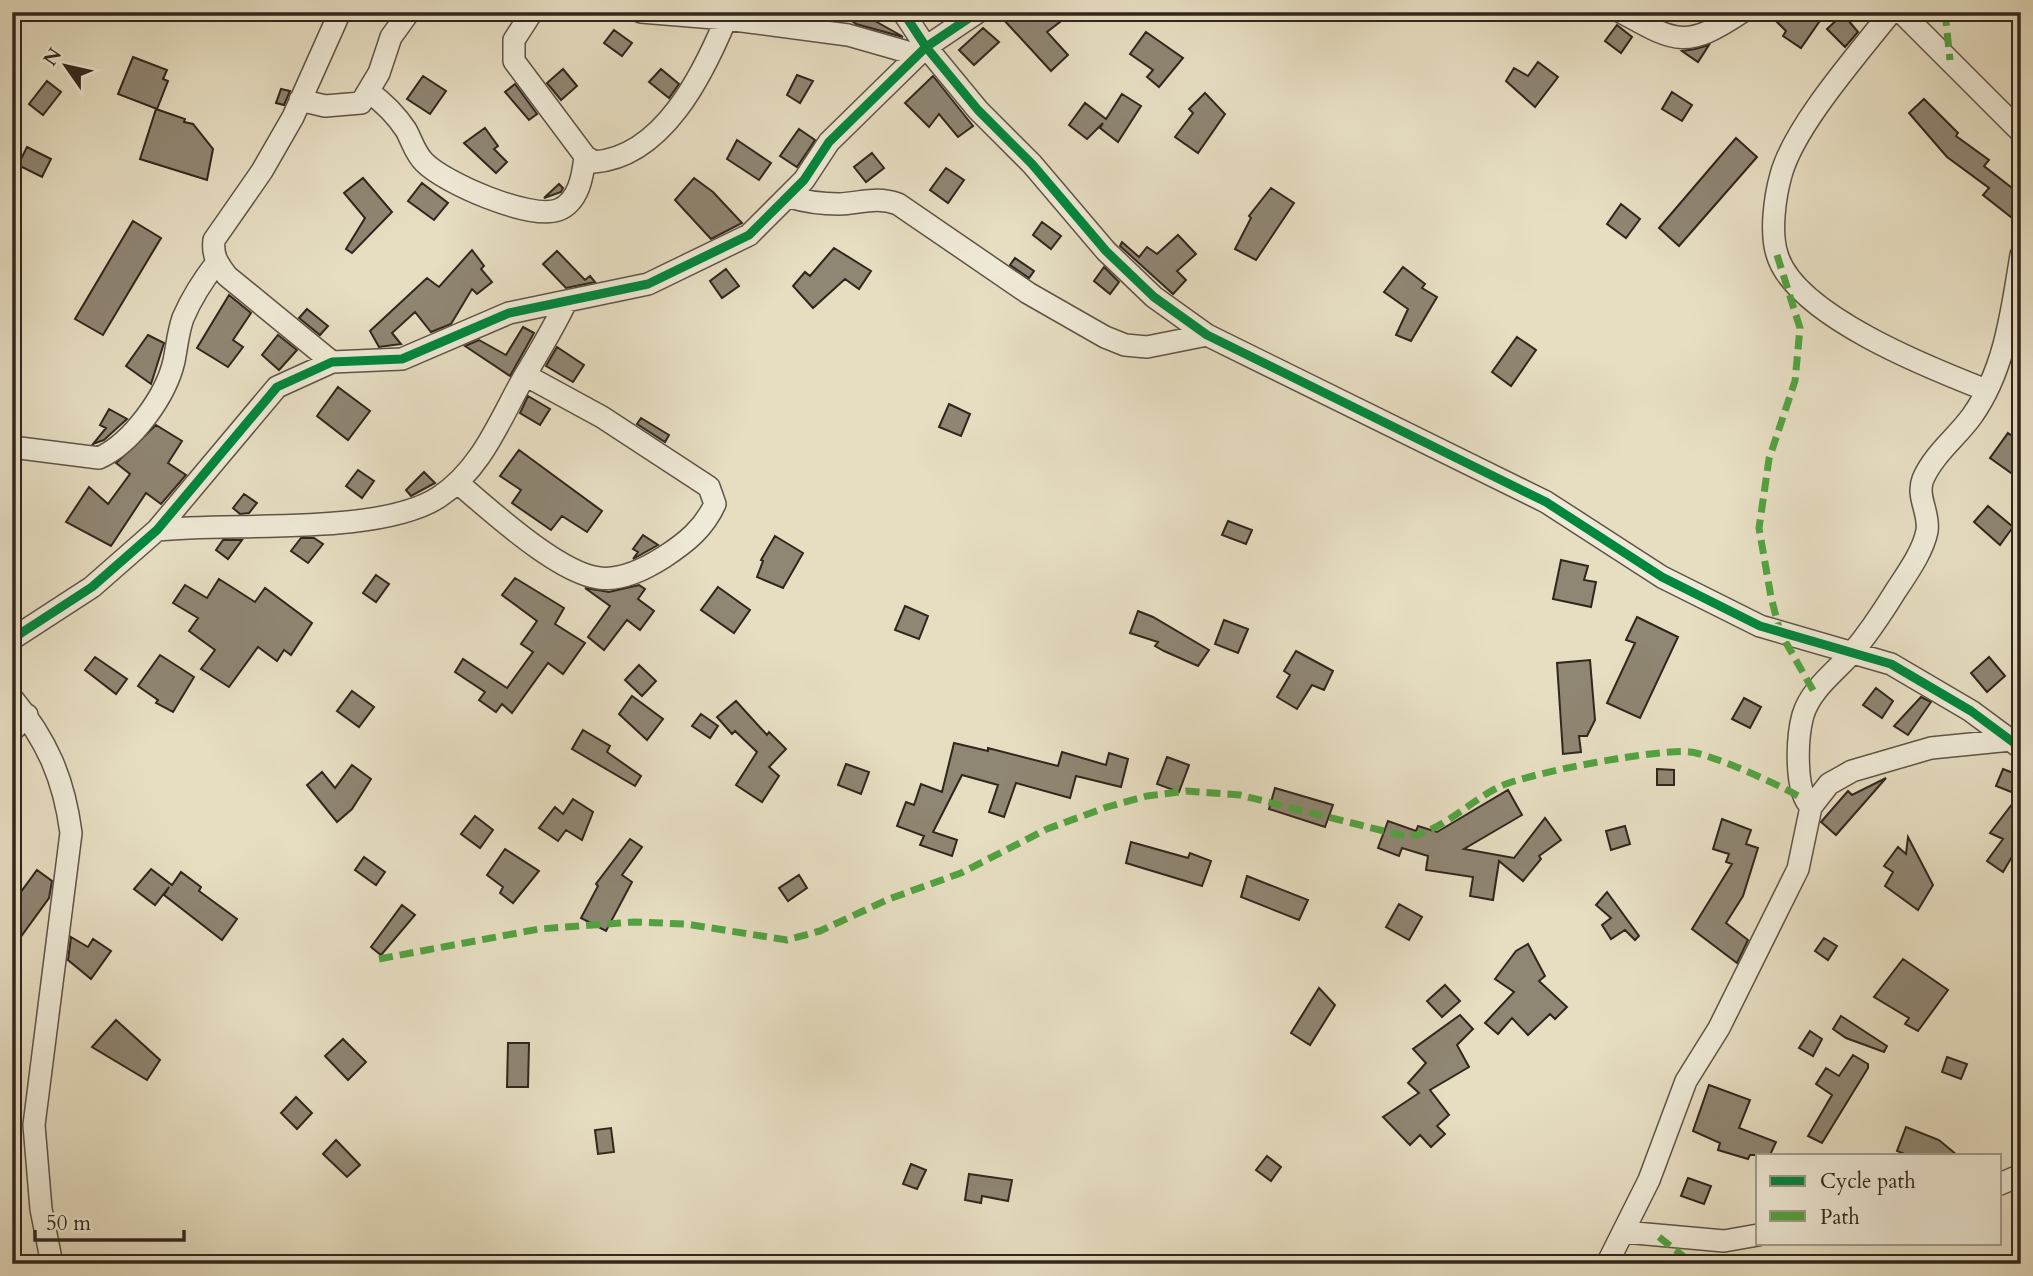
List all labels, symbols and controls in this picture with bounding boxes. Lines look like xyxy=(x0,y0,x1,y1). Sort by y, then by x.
north arrow xyxy=(32,32,102,102)
text: N xyxy=(37,43,68,71)
legend xyxy=(1756,1154,2002,1244)
text: Cycle path xyxy=(1820,1167,1916,1196)
scale bar xyxy=(35,1199,184,1243)
text: Path xyxy=(1820,1203,1860,1232)
text: 50 m xyxy=(46,1209,91,1238)

